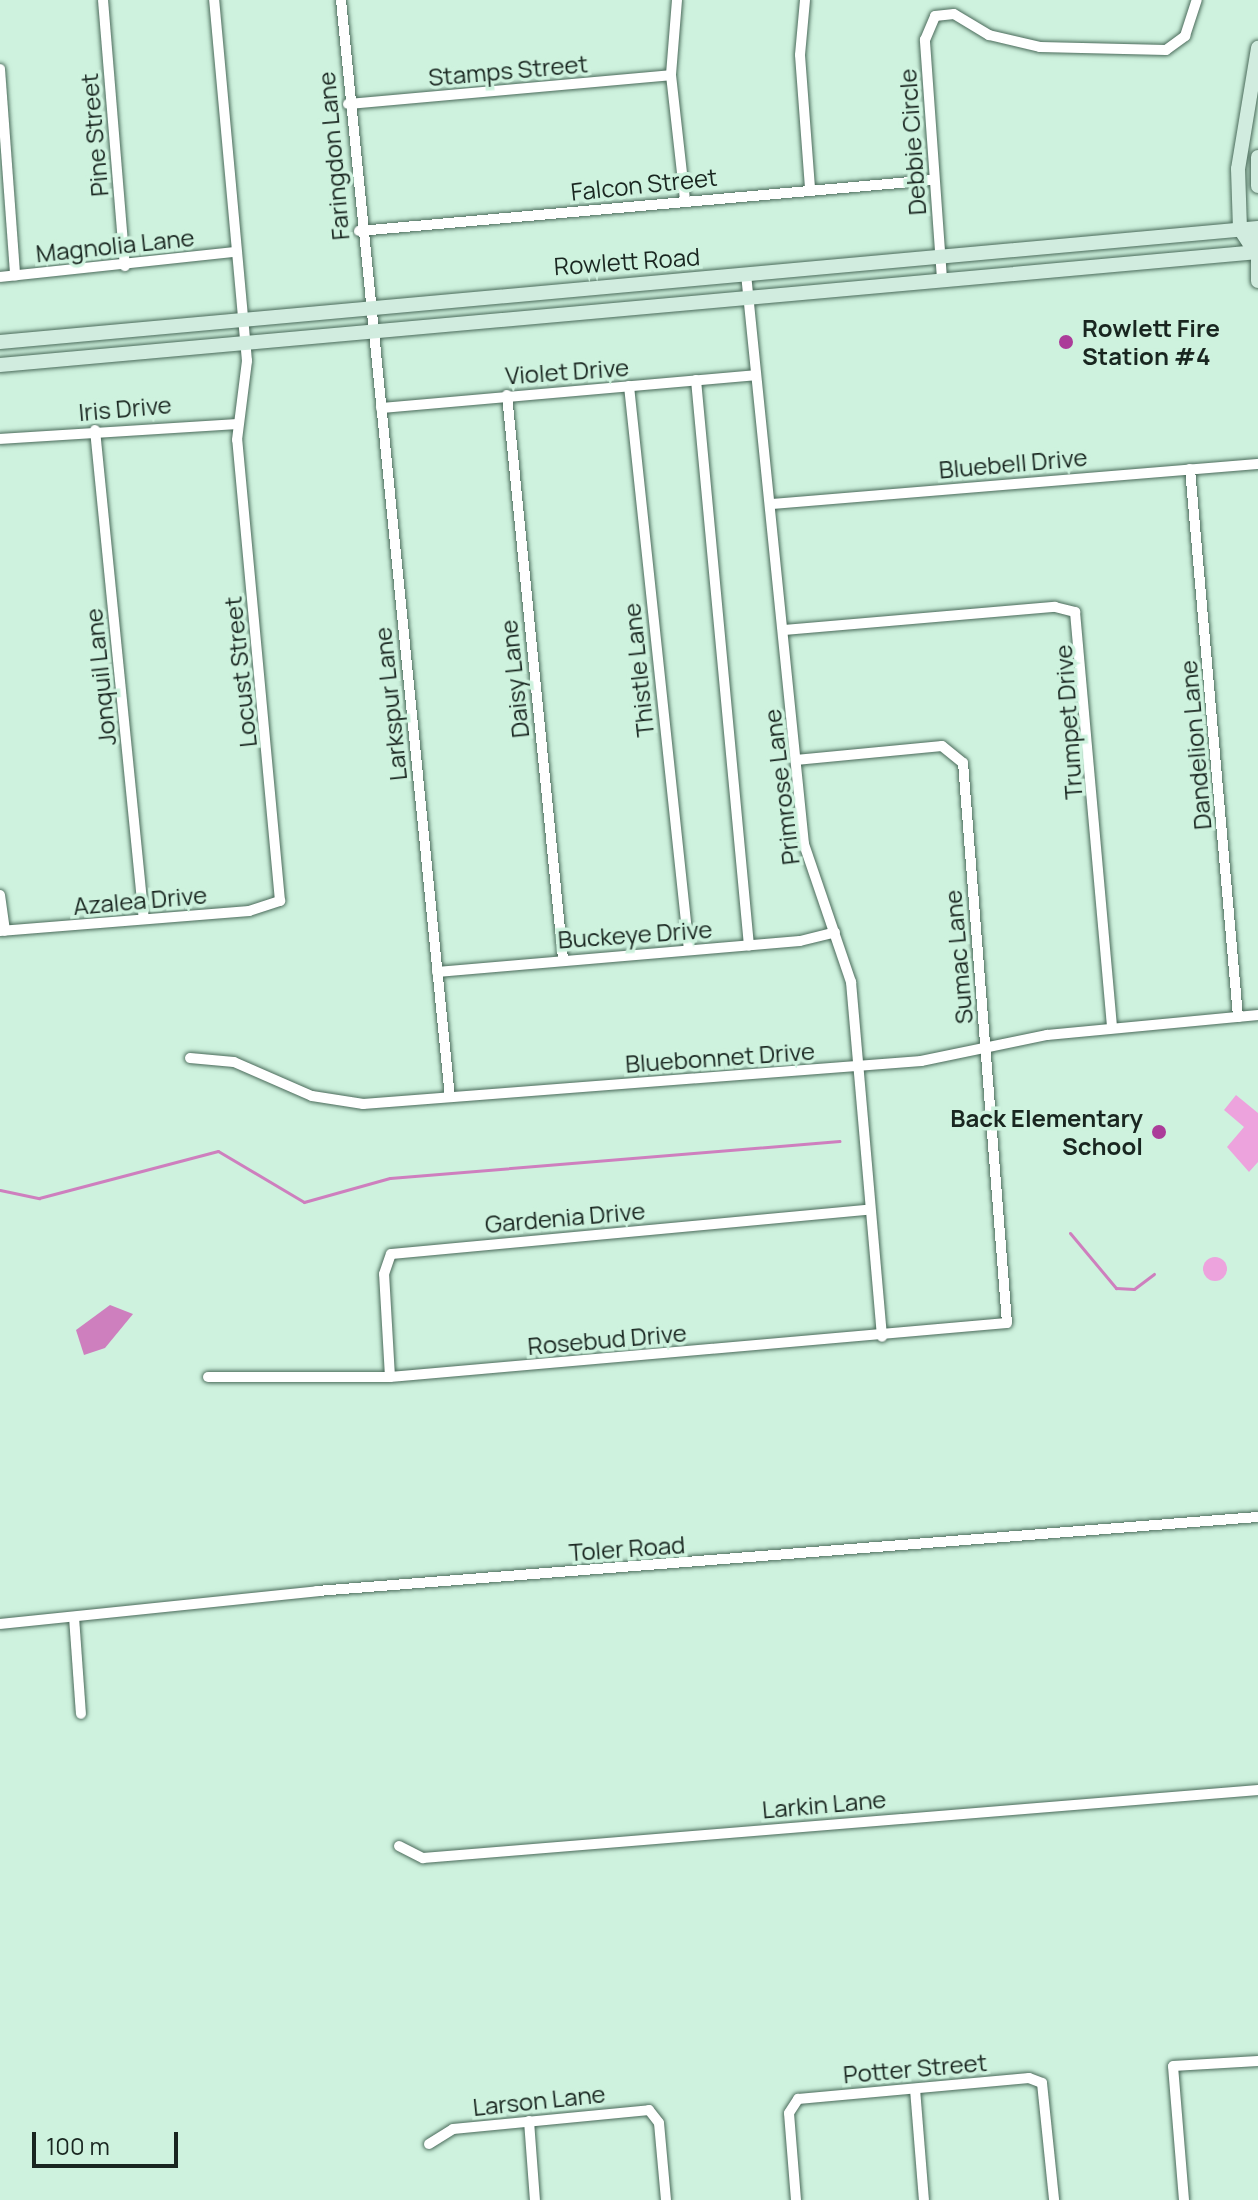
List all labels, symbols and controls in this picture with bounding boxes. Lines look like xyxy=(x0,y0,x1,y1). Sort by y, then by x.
street label: Stamps Street xyxy=(427,49,589,91)
street label: Debbie Circle xyxy=(893,68,931,216)
street label: Faringdon Lane xyxy=(311,71,355,241)
street label: Pine Street xyxy=(74,72,114,198)
street label: Falcon Street xyxy=(569,162,719,206)
street label: Magnolia Lane xyxy=(34,222,196,268)
street label: Rowlett Road xyxy=(553,242,701,280)
place label: Rowlett Fire Station #4 xyxy=(1082,314,1220,370)
marker: Rowlett Fire Station #4 xyxy=(1057,333,1075,351)
street label: Violet Drive xyxy=(504,352,630,390)
street label: Iris Drive xyxy=(77,390,173,426)
street label: Bluebell Drive xyxy=(938,442,1088,484)
street label: Locust Street xyxy=(218,595,262,749)
street label: Thistle Lane xyxy=(617,602,659,738)
street label: Jonquil Lane xyxy=(78,607,122,747)
street label: Daisy Lane xyxy=(493,619,535,739)
street label: Larkspur Lane xyxy=(368,626,412,782)
street label: Trumpet Drive xyxy=(1048,644,1088,800)
street label: Dandelion Lane xyxy=(1173,659,1217,831)
street label: Primrose Lane xyxy=(757,707,805,867)
street label: Azalea Drive xyxy=(72,880,208,920)
street label: Sumac Lane xyxy=(938,889,978,1025)
street label: Buckeye Drive xyxy=(557,914,713,954)
street label: Bluebonnet Drive xyxy=(624,1036,816,1078)
place label: Back Elementary School xyxy=(950,1104,1143,1160)
marker: Back Elementary School xyxy=(1150,1123,1168,1141)
street label: Gardenia Drive xyxy=(484,1196,646,1238)
street label: Rosebud Drive xyxy=(526,1318,688,1360)
street label: Toler Road xyxy=(568,1530,686,1566)
street label: Larkin Lane xyxy=(761,1784,887,1824)
street label: Potter Street xyxy=(842,2047,988,2089)
street label: Larson Lane xyxy=(471,2079,607,2121)
scale bar xyxy=(36,2116,182,2166)
text: 100 m xyxy=(46,2129,110,2162)

